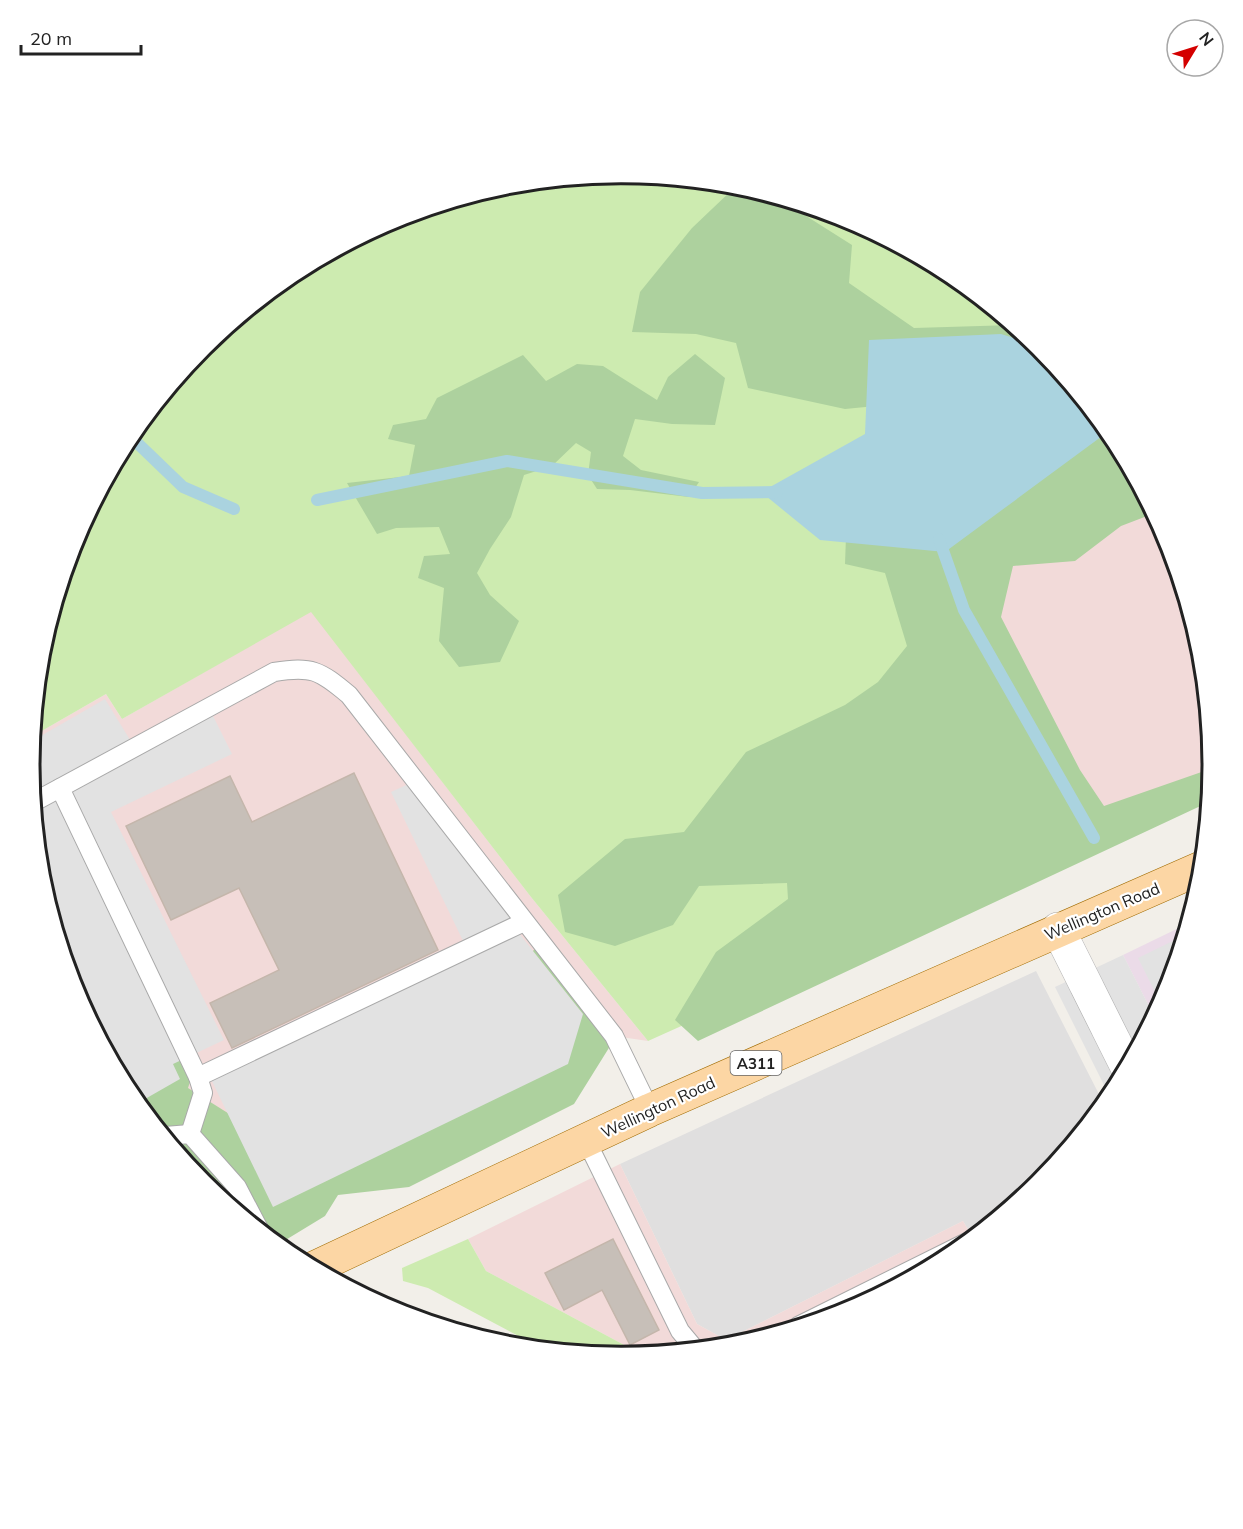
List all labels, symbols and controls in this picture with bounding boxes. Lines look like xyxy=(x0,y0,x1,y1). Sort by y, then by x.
scale bar xyxy=(21,18,141,56)
north arrow xyxy=(1165,18,1225,78)
text: 20 m xyxy=(30,27,72,50)
text: N xyxy=(1195,28,1218,50)
street label: Wellington Road xyxy=(1041,878,1163,944)
road number: A311 xyxy=(730,1051,782,1075)
street label: Wellington Road xyxy=(598,1072,718,1142)

